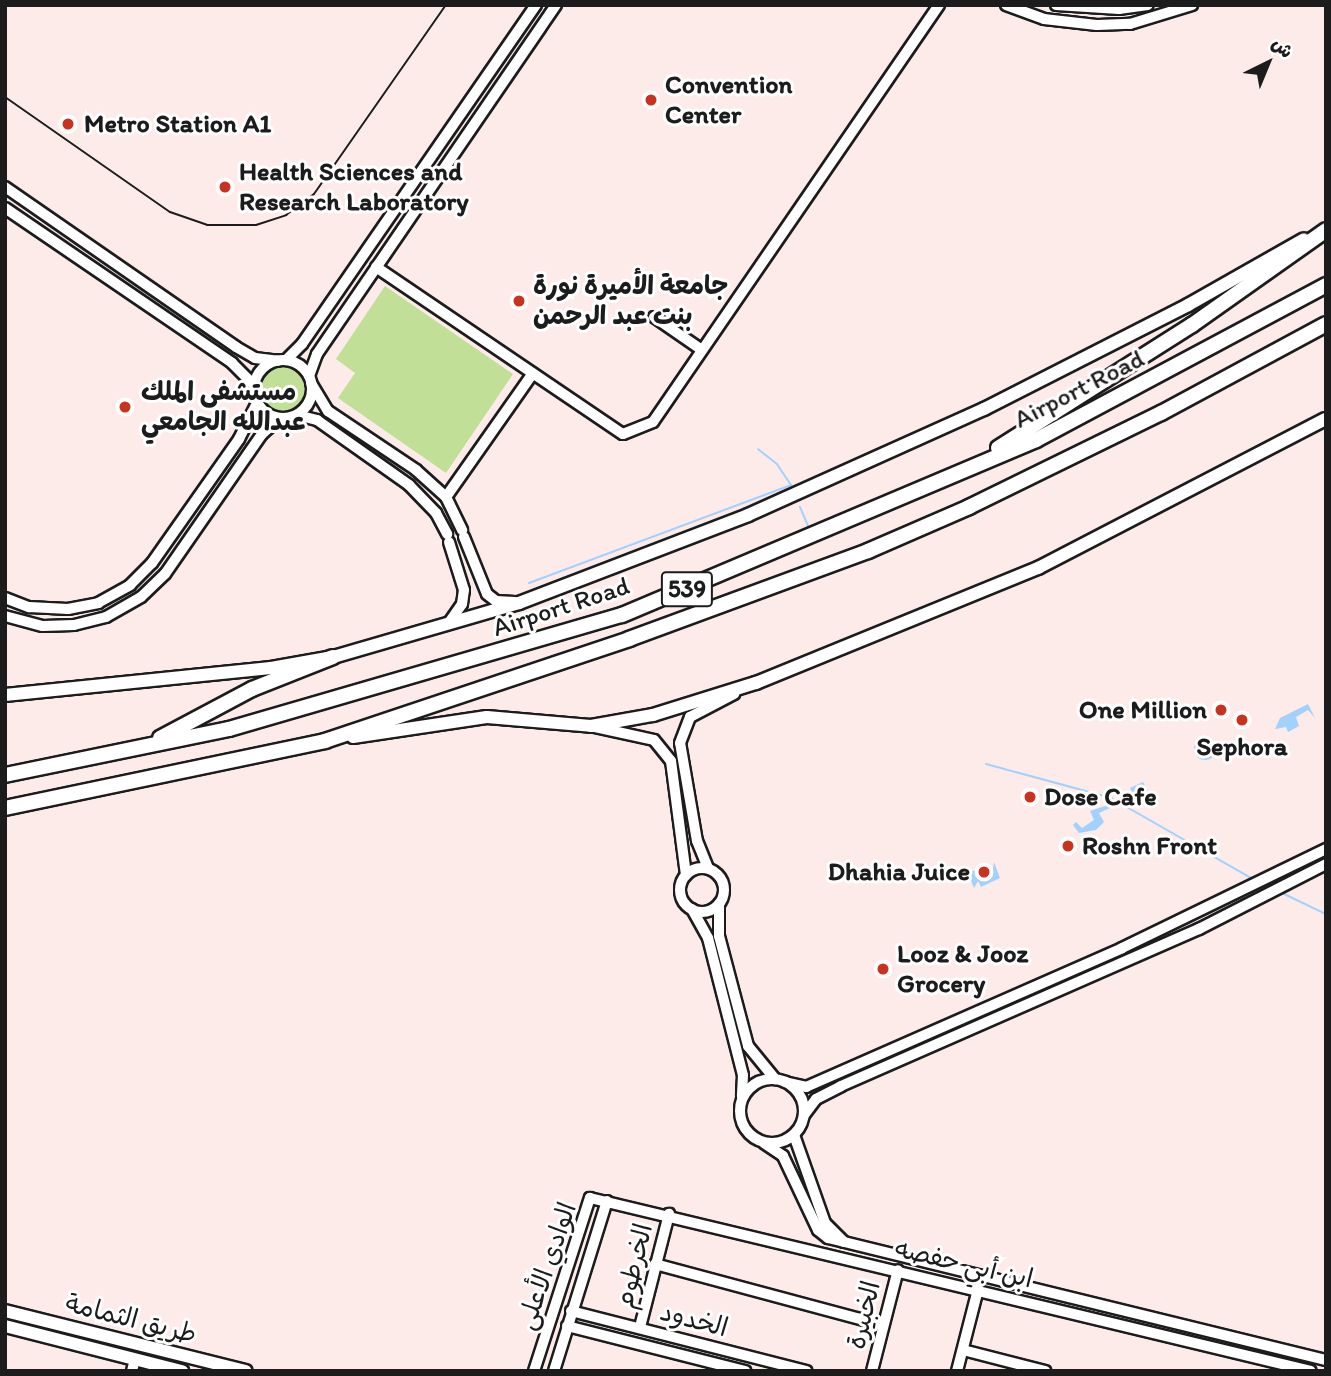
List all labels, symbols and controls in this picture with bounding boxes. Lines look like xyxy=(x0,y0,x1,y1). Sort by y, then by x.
north arrow xyxy=(1233,28,1303,98)
text: ش xyxy=(1267,32,1298,63)
place label: Convention Center xyxy=(665,69,792,130)
marker: Convention Center xyxy=(643,92,659,108)
place label: Metro Station A1 xyxy=(84,108,272,140)
marker: Metro Station A1 xyxy=(58,114,78,134)
place label: Health Sciences and Research Laboratory xyxy=(239,156,469,218)
marker: Health Sciences and Research Laboratory xyxy=(217,179,233,195)
place label: جامعة الأميرة نورة بنت عبد الرحمن xyxy=(533,270,728,332)
marker: جامعة الأميرة نورة بنت عبد الرحمن xyxy=(511,293,527,309)
street label: Airport Road xyxy=(1009,343,1149,435)
place label: مستشفى الملك عبدالله الجامعي xyxy=(141,376,305,438)
marker: مستشفى الملك عبدالله الجامعي xyxy=(115,397,135,417)
road number: 539 xyxy=(661,568,713,610)
street label: Airport Road xyxy=(489,570,633,644)
place label: One Million xyxy=(1079,694,1207,726)
marker: One Million xyxy=(1213,702,1229,718)
marker: Sephora xyxy=(1234,712,1250,728)
place label: Sephora xyxy=(1196,731,1288,763)
place label: Dose Cafe xyxy=(1044,781,1157,813)
marker: Dose Cafe xyxy=(1022,789,1038,805)
place label: Roshn Front xyxy=(1082,830,1217,862)
marker: Roshn Front xyxy=(1060,838,1076,854)
place label: Dhahia Juice xyxy=(828,856,970,888)
marker: Dhahia Juice xyxy=(976,864,992,880)
place label: Looz & Jooz Grocery xyxy=(897,938,1028,1000)
marker: Looz & Jooz Grocery xyxy=(875,961,891,977)
street label: الوادي الأعلى xyxy=(511,1198,583,1334)
street label: الخرطوم xyxy=(608,1220,660,1312)
street label: ابن أبي حفصه xyxy=(892,1233,1036,1295)
street label: الخبيرة xyxy=(841,1278,887,1352)
street label: طريق الثمامة xyxy=(62,1288,200,1350)
street label: الخدود xyxy=(657,1296,731,1344)

